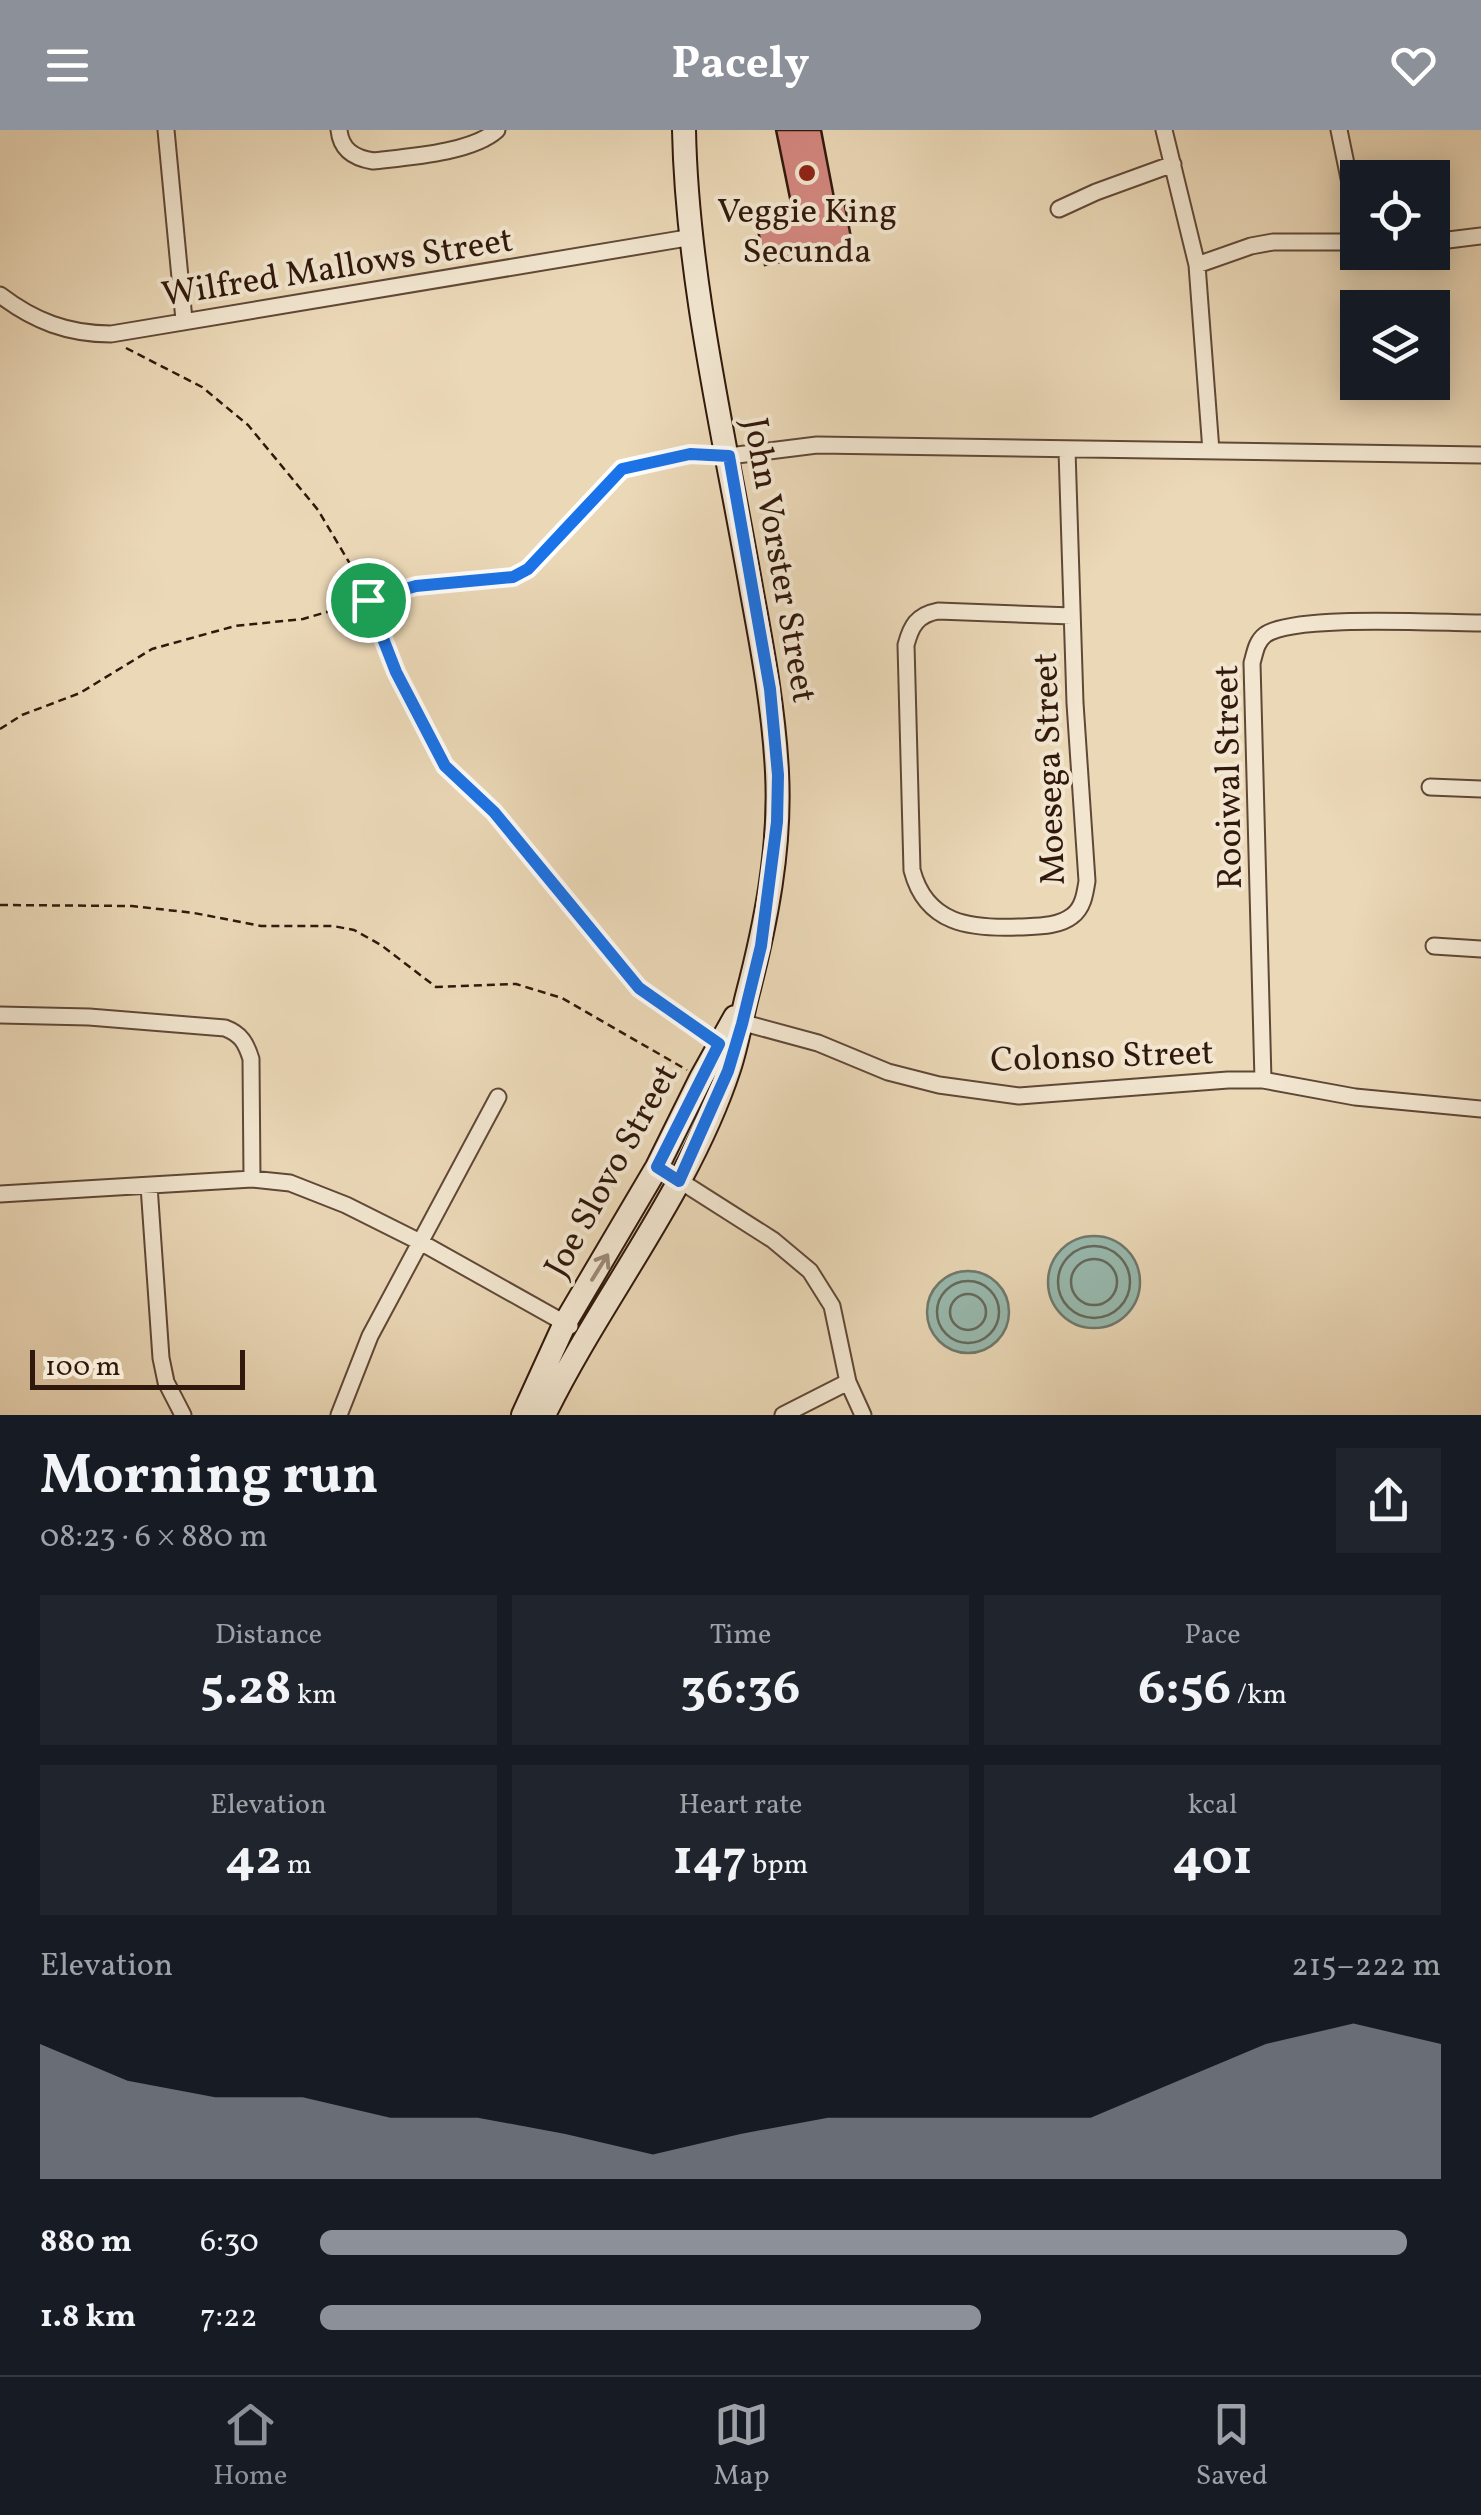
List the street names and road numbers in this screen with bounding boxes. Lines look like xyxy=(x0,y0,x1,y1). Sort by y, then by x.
street label: Wilfred Mallows Street xyxy=(158,217,517,320)
street label: John Vorster Street xyxy=(729,414,827,707)
street label: Moesega Street xyxy=(1023,652,1079,886)
street label: Rooiwal Street xyxy=(1204,664,1256,890)
street label: Colonso Street xyxy=(990,1030,1215,1086)
street label: Joe Slovo Street xyxy=(534,1056,691,1287)

